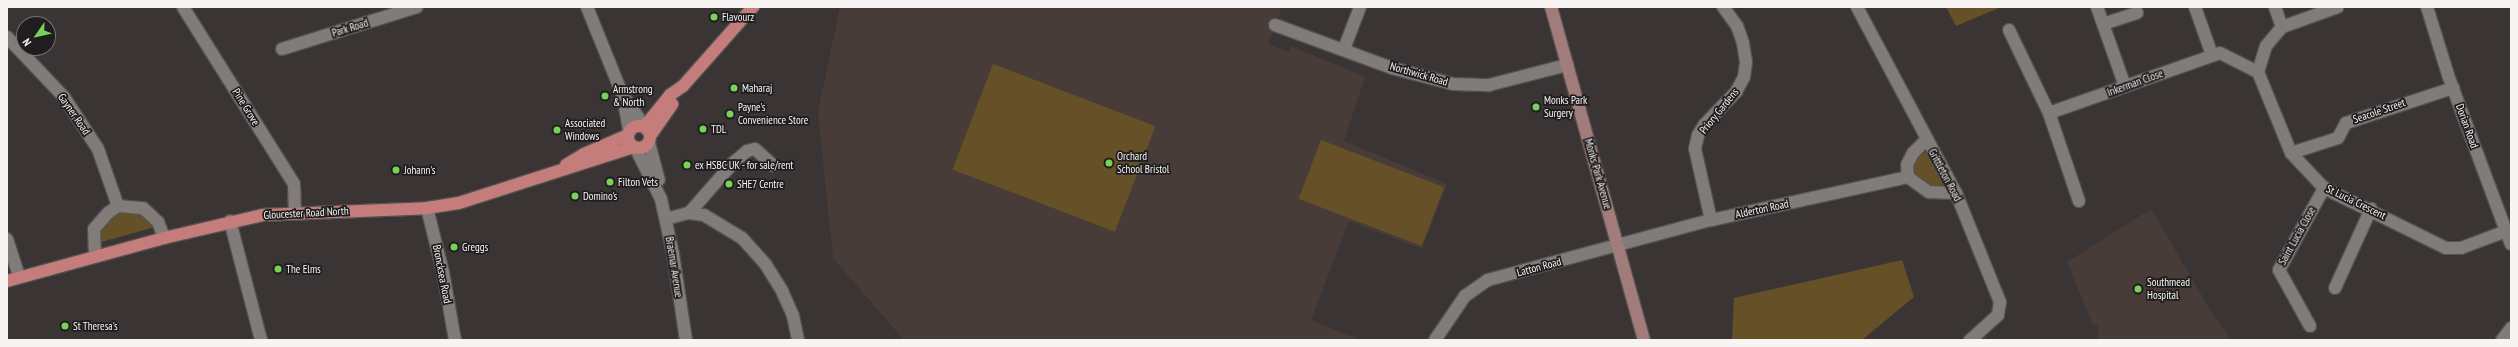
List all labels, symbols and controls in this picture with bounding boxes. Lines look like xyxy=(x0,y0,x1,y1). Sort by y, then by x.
place label: Flavourz xyxy=(722,10,754,24)
marker: Flavourz xyxy=(709,12,719,22)
north arrow xyxy=(16,16,56,56)
street label: Park Road xyxy=(330,16,370,40)
text: N xyxy=(19,36,34,49)
street label: Northwick Road xyxy=(1388,59,1450,89)
street label: Inkerman Close xyxy=(2105,67,2165,99)
place label: Maharaj xyxy=(742,81,772,95)
place label: Armstrong & North xyxy=(613,83,652,109)
marker: Maharaj xyxy=(729,83,739,93)
street label: Priory Gardens xyxy=(1697,85,1741,137)
street label: Pine Grove xyxy=(230,86,262,128)
street label: Gayner Road xyxy=(55,91,93,137)
marker: Armstrong & North xyxy=(600,91,610,101)
place label: Monks Park Surgery xyxy=(1544,94,1587,120)
street label: Seacole Street xyxy=(2351,96,2407,126)
place label: Payne's Convenience Store xyxy=(738,101,808,127)
marker: Monks Park Surgery xyxy=(1531,102,1541,112)
street label: Dorian Road xyxy=(2453,102,2481,150)
marker: Payne's Convenience Store xyxy=(725,109,735,119)
place label: Associated Windows xyxy=(565,117,605,143)
place label: TDL xyxy=(711,122,726,136)
marker: TDL xyxy=(698,124,708,134)
marker: Associated Windows xyxy=(552,125,562,135)
street label: Monks Park Avenue xyxy=(1582,137,1614,211)
street label: Grittleton Road xyxy=(1926,146,1964,204)
place label: Orchard School Bristol xyxy=(1117,150,1169,176)
place label: ex HSBC UK - for sale/rent xyxy=(695,158,795,172)
marker: Orchard School Bristol xyxy=(1104,158,1114,168)
marker: ex HSBC UK - for sale/rent xyxy=(682,160,692,170)
place label: Johann's xyxy=(404,163,435,177)
marker: Johann's xyxy=(391,165,401,175)
place label: Filton Vets xyxy=(618,175,658,189)
marker: Filton Vets xyxy=(605,177,615,187)
place label: SHE7 Centre xyxy=(737,177,784,191)
marker: SHE7 Centre xyxy=(724,179,734,189)
street label: St Lucia Crescent xyxy=(2324,182,2388,222)
place label: Domino's xyxy=(583,189,617,203)
marker: Domino's xyxy=(570,191,580,201)
street label: Alderton Road xyxy=(1734,197,1790,221)
street label: Gloucester Road North xyxy=(263,204,349,222)
street label: Saint Lucia Close xyxy=(2276,205,2318,267)
street label: Braemar Avenue xyxy=(663,235,685,299)
place label: Greggs xyxy=(462,240,488,254)
marker: Greggs xyxy=(449,242,459,252)
street label: Broncksea Road xyxy=(430,243,454,305)
street label: Latton Road xyxy=(1515,255,1563,279)
place label: The Elms xyxy=(286,262,321,276)
marker: The Elms xyxy=(273,264,283,274)
place label: Southmead Hospital xyxy=(2147,276,2190,302)
marker: Southmead Hospital xyxy=(2132,283,2144,295)
place label: St Theresa's xyxy=(73,319,118,333)
marker: St Theresa's xyxy=(60,321,70,331)

